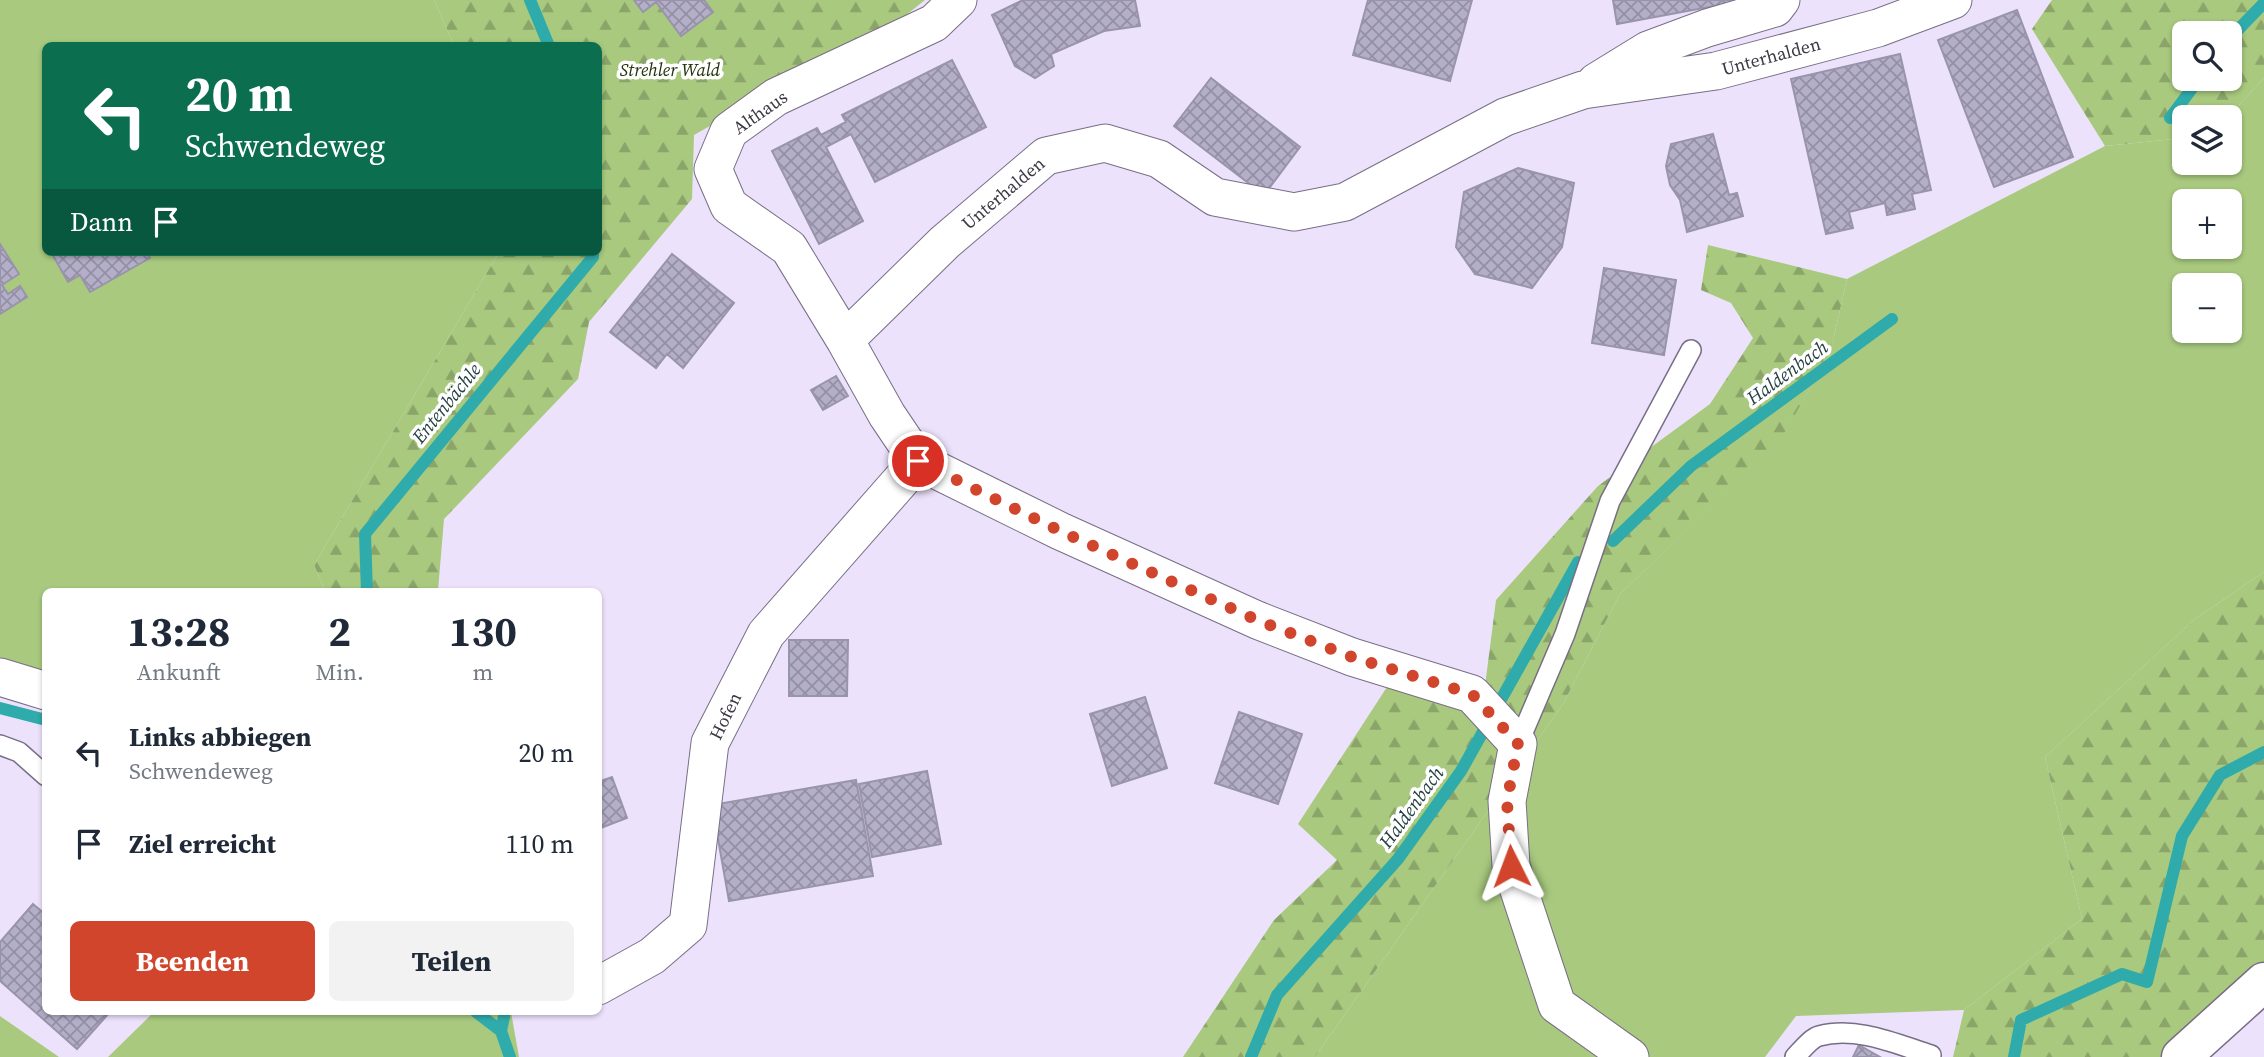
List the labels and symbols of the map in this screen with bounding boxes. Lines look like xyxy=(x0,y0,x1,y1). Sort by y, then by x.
street label: Unterhalden xyxy=(1719,31,1823,81)
park label: Strehler Wald xyxy=(620,57,721,82)
street label: Althaus xyxy=(728,84,792,140)
street label: Unterhalden xyxy=(956,151,1050,235)
water label: Haldenbach xyxy=(1740,333,1833,411)
water label: Entenbächle xyxy=(405,357,487,449)
pin xyxy=(888,431,948,491)
street label: Hofen xyxy=(703,688,747,744)
water label: Haldenbach xyxy=(1372,761,1450,854)
position arrow xyxy=(1474,829,1548,903)

